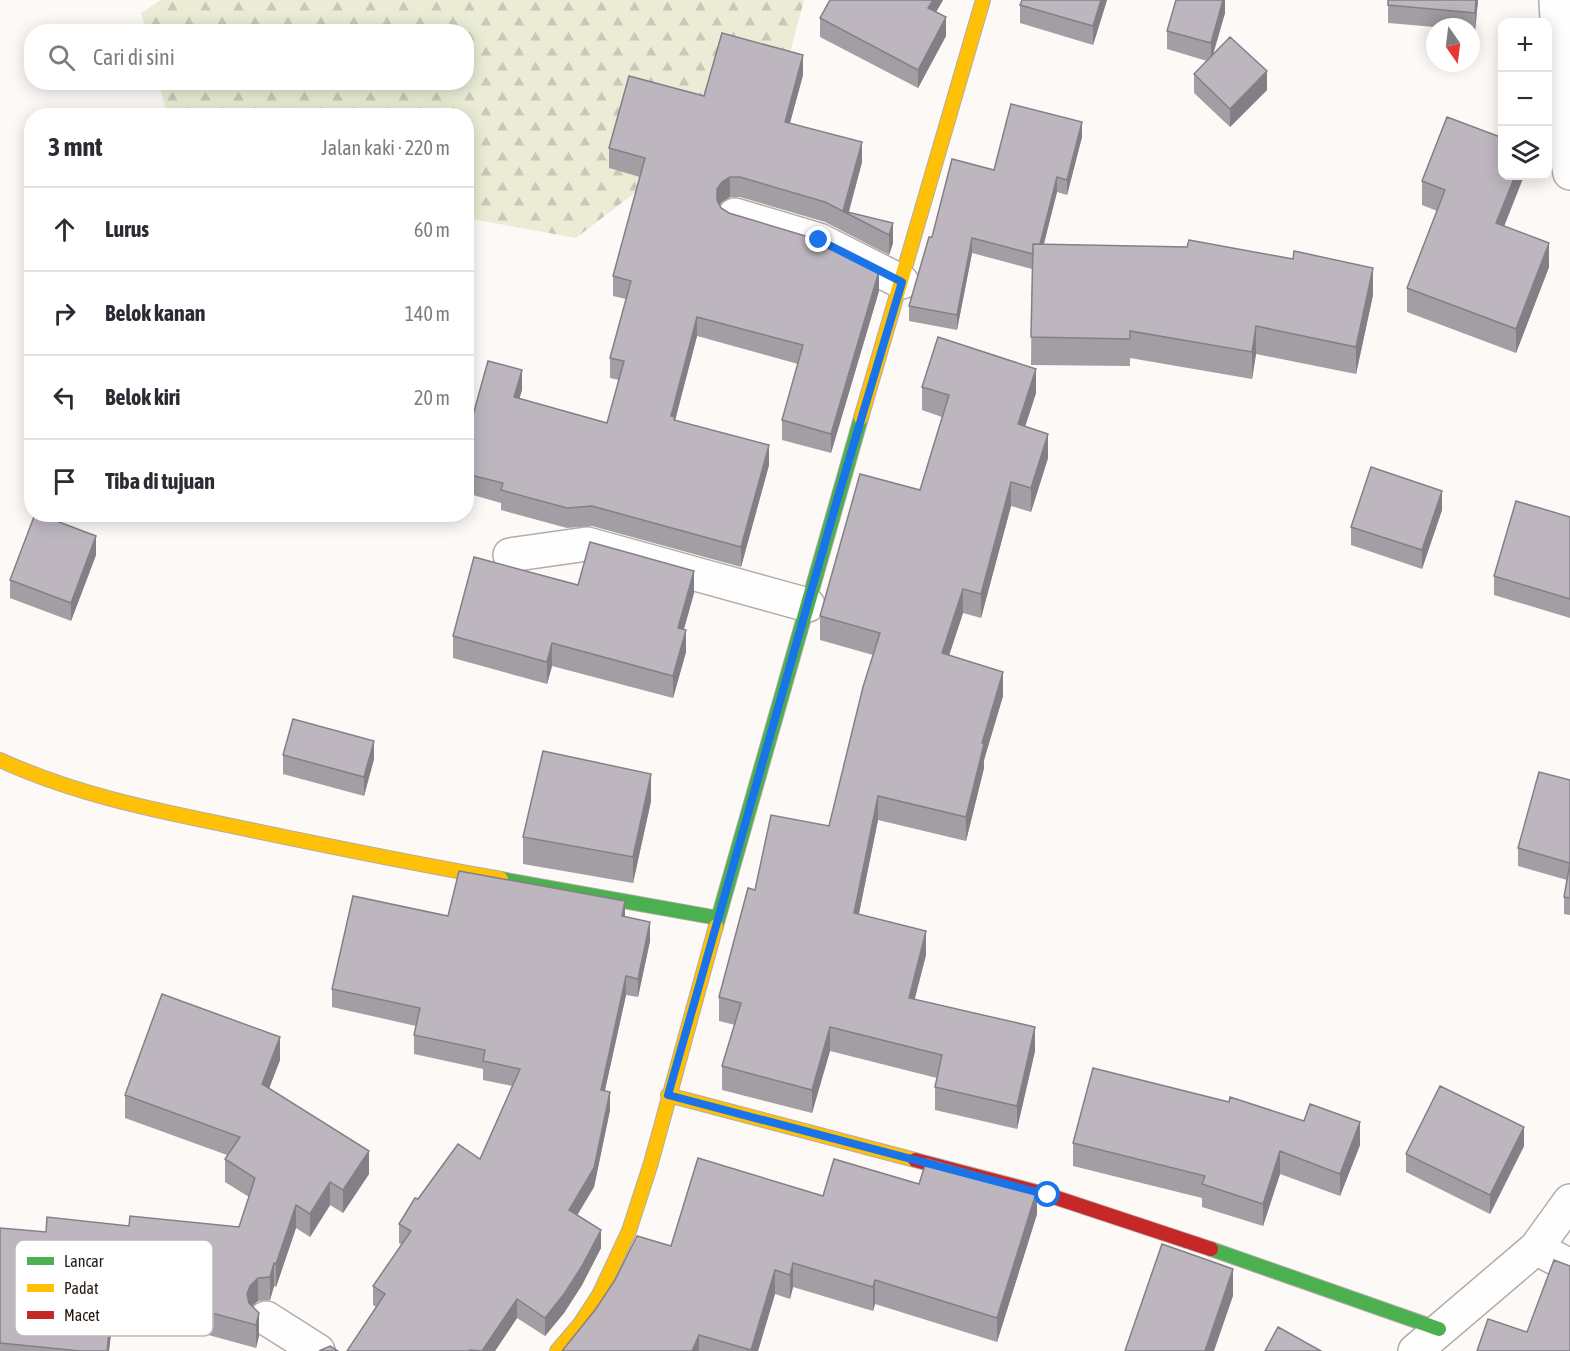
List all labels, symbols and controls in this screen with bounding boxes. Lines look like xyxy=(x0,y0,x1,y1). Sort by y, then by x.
north arrow xyxy=(1426,18,1480,72)
map controls xyxy=(1498,18,1552,180)
button: + xyxy=(1498,18,1552,72)
search box xyxy=(24,24,474,90)
icon: search xyxy=(45,41,78,74)
text: Cari di sini xyxy=(93,44,175,70)
button: − xyxy=(1498,72,1552,126)
button: layers xyxy=(1498,126,1552,180)
text: 3 mnt xyxy=(48,132,103,162)
text: Jalan kaki · 220 m xyxy=(321,136,450,159)
icon: ahead xyxy=(48,213,81,246)
text: Lurus xyxy=(105,216,149,242)
text: 60 m xyxy=(414,218,450,241)
route end xyxy=(805,226,831,252)
icon: right xyxy=(48,297,81,330)
text: Belok kanan xyxy=(105,300,206,326)
text: 140 m xyxy=(405,302,450,325)
icon: left xyxy=(48,381,81,414)
text: Belok kiri xyxy=(105,384,180,410)
text: 20 m xyxy=(414,386,450,409)
icon: arrive xyxy=(48,465,81,498)
text: Tiba di tujuan xyxy=(105,468,215,494)
route start xyxy=(1034,1181,1060,1207)
legend xyxy=(15,1240,213,1336)
text: Lancar xyxy=(64,1252,104,1270)
text: Padat xyxy=(64,1279,99,1297)
text: Macet xyxy=(64,1306,100,1324)

